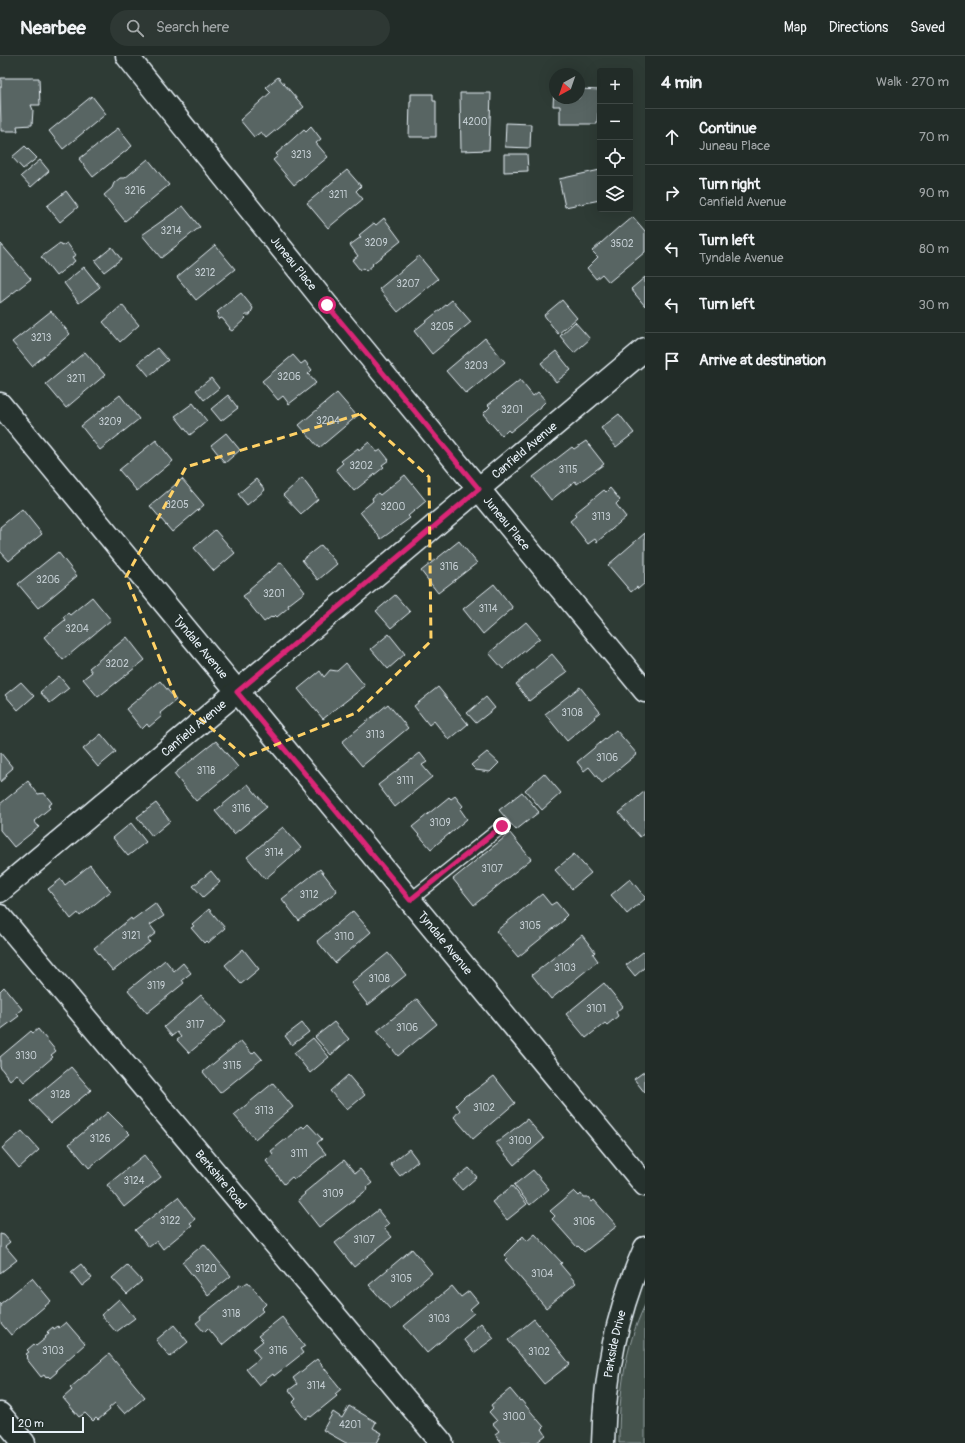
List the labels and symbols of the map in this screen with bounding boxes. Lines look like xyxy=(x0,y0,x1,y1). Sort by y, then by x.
north arrow xyxy=(549,68,585,104)
house number: 4200 xyxy=(462,116,488,128)
house number: 3213 xyxy=(291,149,312,161)
house number: 3216 xyxy=(125,185,146,197)
house number: 3211 xyxy=(329,189,348,201)
house number: 3214 xyxy=(161,225,182,237)
street label: Juneau Place xyxy=(267,233,320,294)
house number: 3209 xyxy=(364,237,388,249)
house number: 3502 xyxy=(610,238,634,250)
house number: 3212 xyxy=(195,267,216,279)
house number: 3207 xyxy=(396,278,420,290)
route start xyxy=(318,296,336,314)
house number: 3205 xyxy=(430,321,454,333)
house number: 3213 xyxy=(31,332,52,344)
house number: 3203 xyxy=(464,360,488,372)
house number: 3206 xyxy=(277,371,301,383)
house number: 3211 xyxy=(67,373,86,385)
house number: 3201 xyxy=(501,404,523,416)
house number: 3204 xyxy=(316,415,340,427)
house number: 3209 xyxy=(98,416,122,428)
street label: Canfield Avenue xyxy=(489,419,560,482)
house number: 3202 xyxy=(349,460,373,472)
house number: 3115 xyxy=(559,464,577,476)
street label: Juneau Place xyxy=(480,493,533,553)
house number: 3205 xyxy=(165,499,189,511)
house number: 3200 xyxy=(381,501,406,513)
house number: 3113 xyxy=(592,511,611,523)
house number: 3116 xyxy=(439,561,459,573)
house number: 3206 xyxy=(36,574,60,586)
house number: 3201 xyxy=(263,588,285,600)
house number: 3114 xyxy=(478,603,498,615)
street label: Tyndale Avenue xyxy=(170,612,231,682)
house number: 3204 xyxy=(65,623,89,635)
house number: 3202 xyxy=(105,658,129,670)
street label: Canfield Avenue xyxy=(158,696,229,760)
house number: 3108 xyxy=(561,707,583,719)
house number: 3113 xyxy=(366,729,385,741)
house number: 3106 xyxy=(596,752,618,764)
house number: 3118 xyxy=(197,765,215,777)
house number: 3111 xyxy=(396,775,414,787)
house number: 3116 xyxy=(231,803,251,815)
house number: 3109 xyxy=(429,817,451,829)
route end xyxy=(493,817,511,835)
house number: 3114 xyxy=(264,847,284,859)
house number: 3107 xyxy=(481,863,504,875)
house number: 3112 xyxy=(300,889,319,901)
street label: Tyndale Avenue xyxy=(414,908,476,978)
house number: 3105 xyxy=(519,920,541,932)
house number: 3121 xyxy=(122,930,141,942)
house number: 3110 xyxy=(334,931,354,943)
house number: 3103 xyxy=(554,962,576,974)
house number: 3108 xyxy=(368,973,390,985)
house number: 3119 xyxy=(147,980,165,992)
house number: 3101 xyxy=(586,1003,606,1015)
house number: 3117 xyxy=(186,1019,205,1031)
house number: 3106 xyxy=(396,1022,418,1034)
house number: 3130 xyxy=(15,1050,37,1062)
house number: 3115 xyxy=(223,1060,241,1072)
house number: 3128 xyxy=(50,1089,70,1101)
house number: 3102 xyxy=(473,1102,495,1114)
house number: 3113 xyxy=(255,1105,274,1117)
house number: 3126 xyxy=(90,1133,111,1145)
house number: 3100 xyxy=(508,1135,532,1147)
street label: Berkshire Road xyxy=(192,1147,250,1212)
house number: 3111 xyxy=(290,1148,308,1160)
house number: 3124 xyxy=(124,1175,145,1187)
house number: 3109 xyxy=(322,1188,344,1200)
house number: 3122 xyxy=(160,1215,181,1227)
house number: 3106 xyxy=(573,1216,595,1228)
house number: 3107 xyxy=(353,1234,376,1246)
house number: 3120 xyxy=(195,1263,217,1275)
house number: 3104 xyxy=(531,1268,553,1280)
house number: 3105 xyxy=(390,1273,412,1285)
house number: 3118 xyxy=(222,1308,240,1320)
street label: Parkside Drive xyxy=(601,1308,629,1379)
house number: 3103 xyxy=(428,1313,450,1325)
house number: 3103 xyxy=(42,1345,64,1357)
house number: 3116 xyxy=(268,1345,288,1357)
house number: 3102 xyxy=(528,1346,550,1358)
house number: 3114 xyxy=(306,1380,326,1392)
house number: 3100 xyxy=(502,1411,526,1423)
scale bar xyxy=(12,1415,84,1434)
house number: 4201 xyxy=(339,1419,361,1431)

